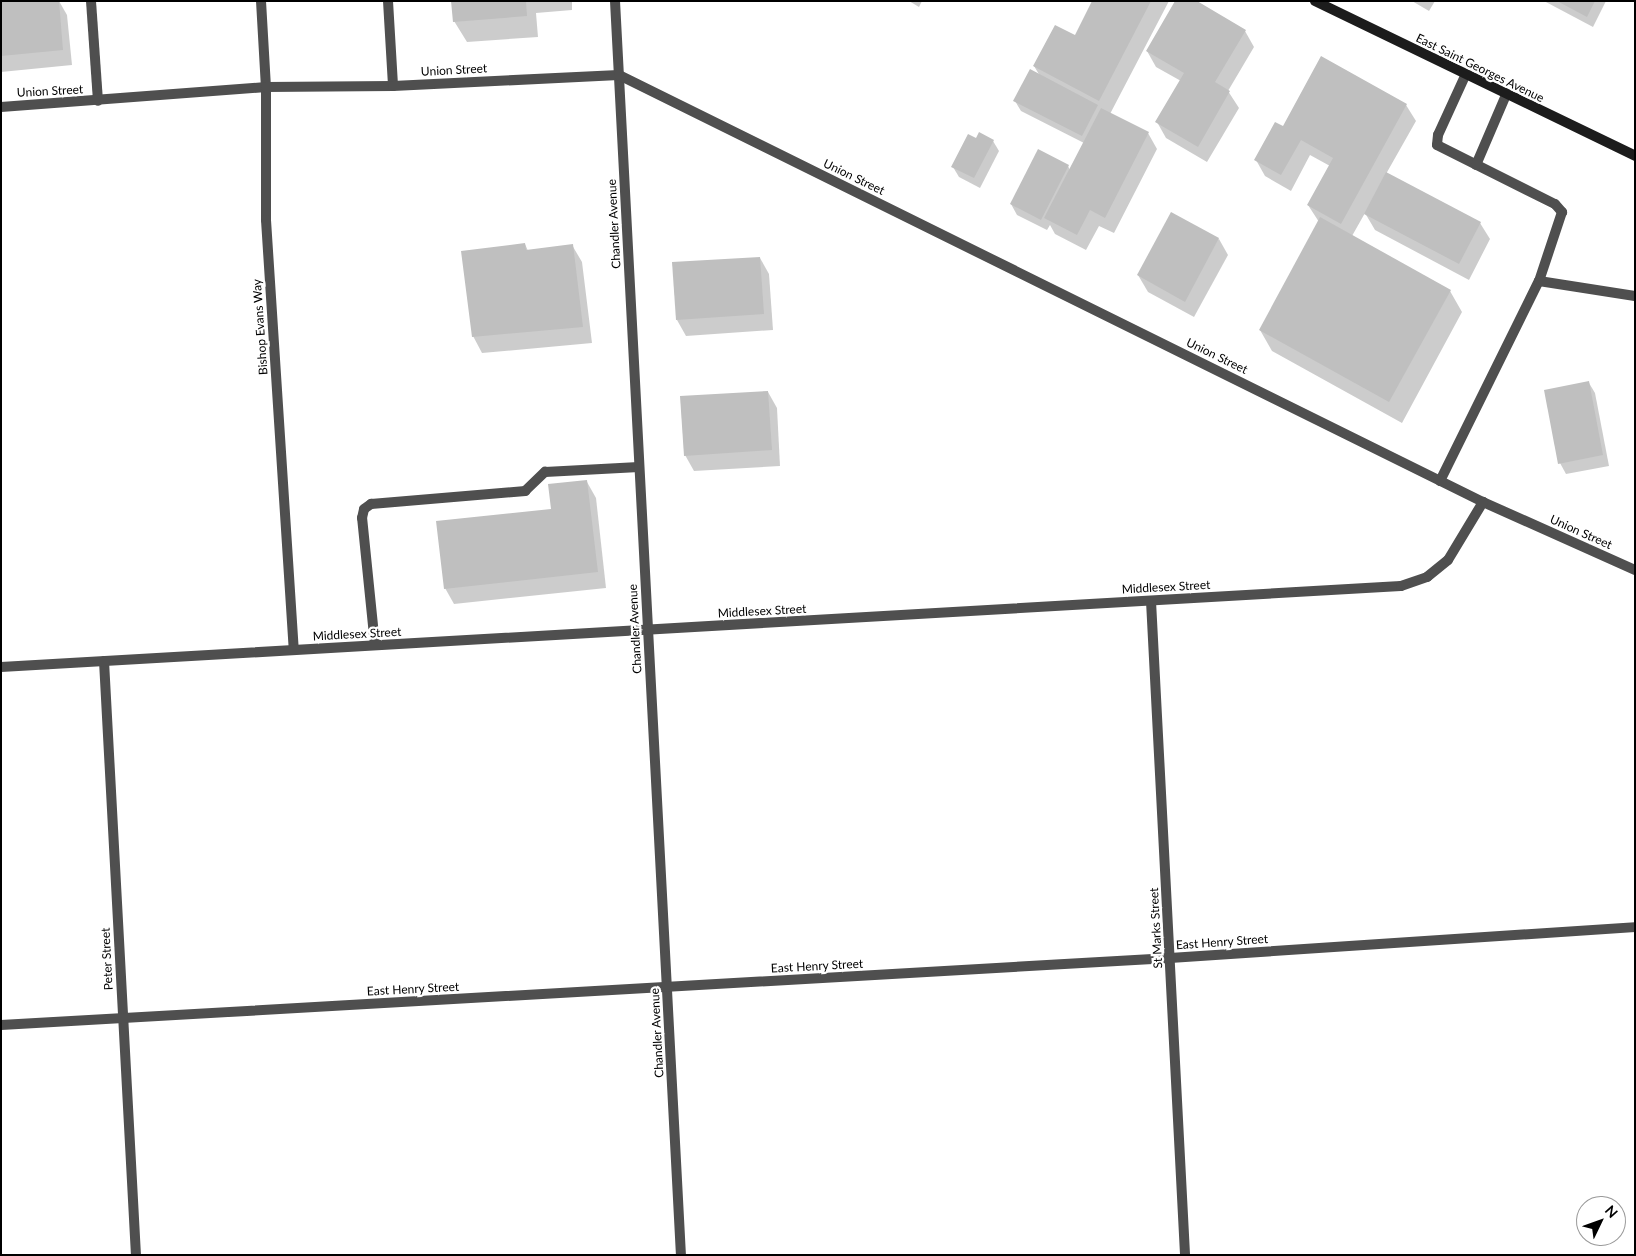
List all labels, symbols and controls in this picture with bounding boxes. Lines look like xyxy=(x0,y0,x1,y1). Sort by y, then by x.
street label: East Saint Georges Avenue xyxy=(1413,31,1547,105)
street label: Union Street xyxy=(420,61,488,79)
street label: Union Street xyxy=(16,82,84,100)
street label: Union Street xyxy=(821,156,887,198)
street label: Chandler Avenue xyxy=(604,178,624,270)
street label: Bishop Evans Way xyxy=(249,278,271,376)
street label: Union Street xyxy=(1184,335,1250,377)
street label: Union Street xyxy=(1548,512,1614,552)
street label: Middlesex Street xyxy=(1121,577,1211,597)
street label: Chandler Avenue xyxy=(625,583,645,675)
street label: Middlesex Street xyxy=(717,601,807,621)
street label: Middlesex Street xyxy=(312,624,402,644)
street label: St Marks Street xyxy=(1147,887,1165,969)
street label: Peter Street xyxy=(98,927,116,991)
street label: East Henry Street xyxy=(1175,932,1269,952)
street label: East Henry Street xyxy=(770,956,864,976)
street label: East Henry Street xyxy=(366,979,460,999)
street label: Chandler Avenue xyxy=(647,987,667,1079)
north arrow xyxy=(1576,1196,1626,1246)
text: N xyxy=(1602,1202,1622,1221)

